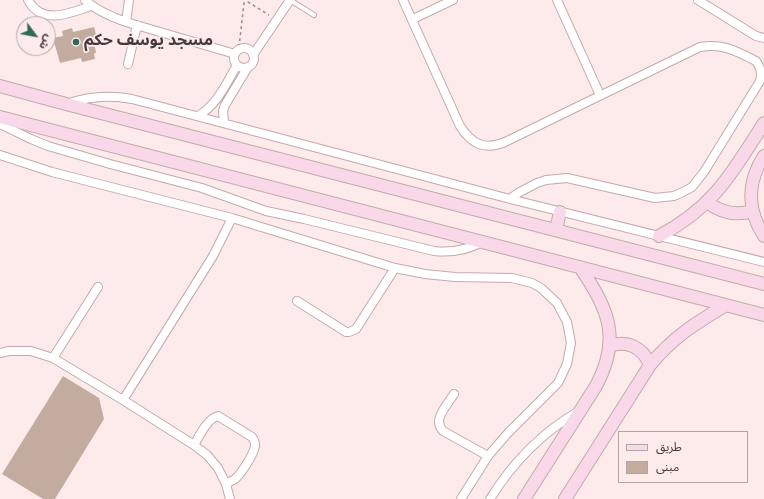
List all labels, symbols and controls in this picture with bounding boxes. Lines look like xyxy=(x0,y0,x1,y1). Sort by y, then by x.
north arrow xyxy=(16,16,56,56)
text: ش xyxy=(35,31,57,53)
place label: مسجد يوسف حكم xyxy=(84,32,213,52)
marker: مسجد يوسف حكم xyxy=(71,37,81,47)
legend xyxy=(618,431,748,483)
text: طريق xyxy=(656,438,682,457)
text: مبنى xyxy=(656,458,679,477)

